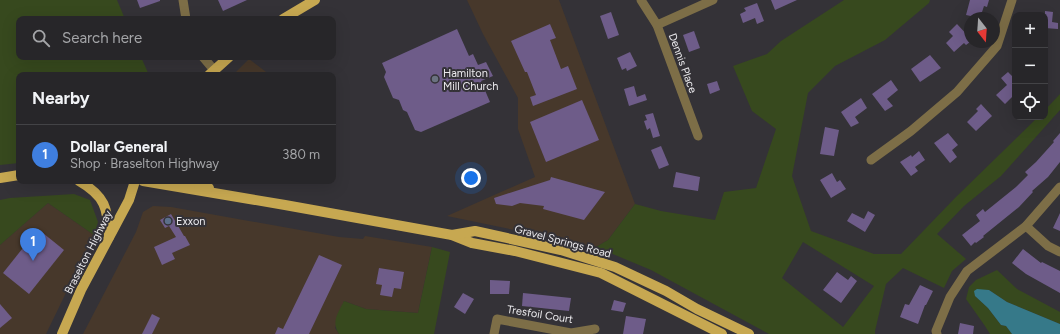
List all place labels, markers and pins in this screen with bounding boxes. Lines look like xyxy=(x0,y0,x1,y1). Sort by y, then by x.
place label: Hamilton Mill Church xyxy=(443,67,498,93)
marker: Hamilton Mill Church xyxy=(430,74,440,84)
place label: Exxon xyxy=(176,215,205,228)
marker: Exxon xyxy=(163,216,173,226)
pin: 1 xyxy=(20,228,46,261)

